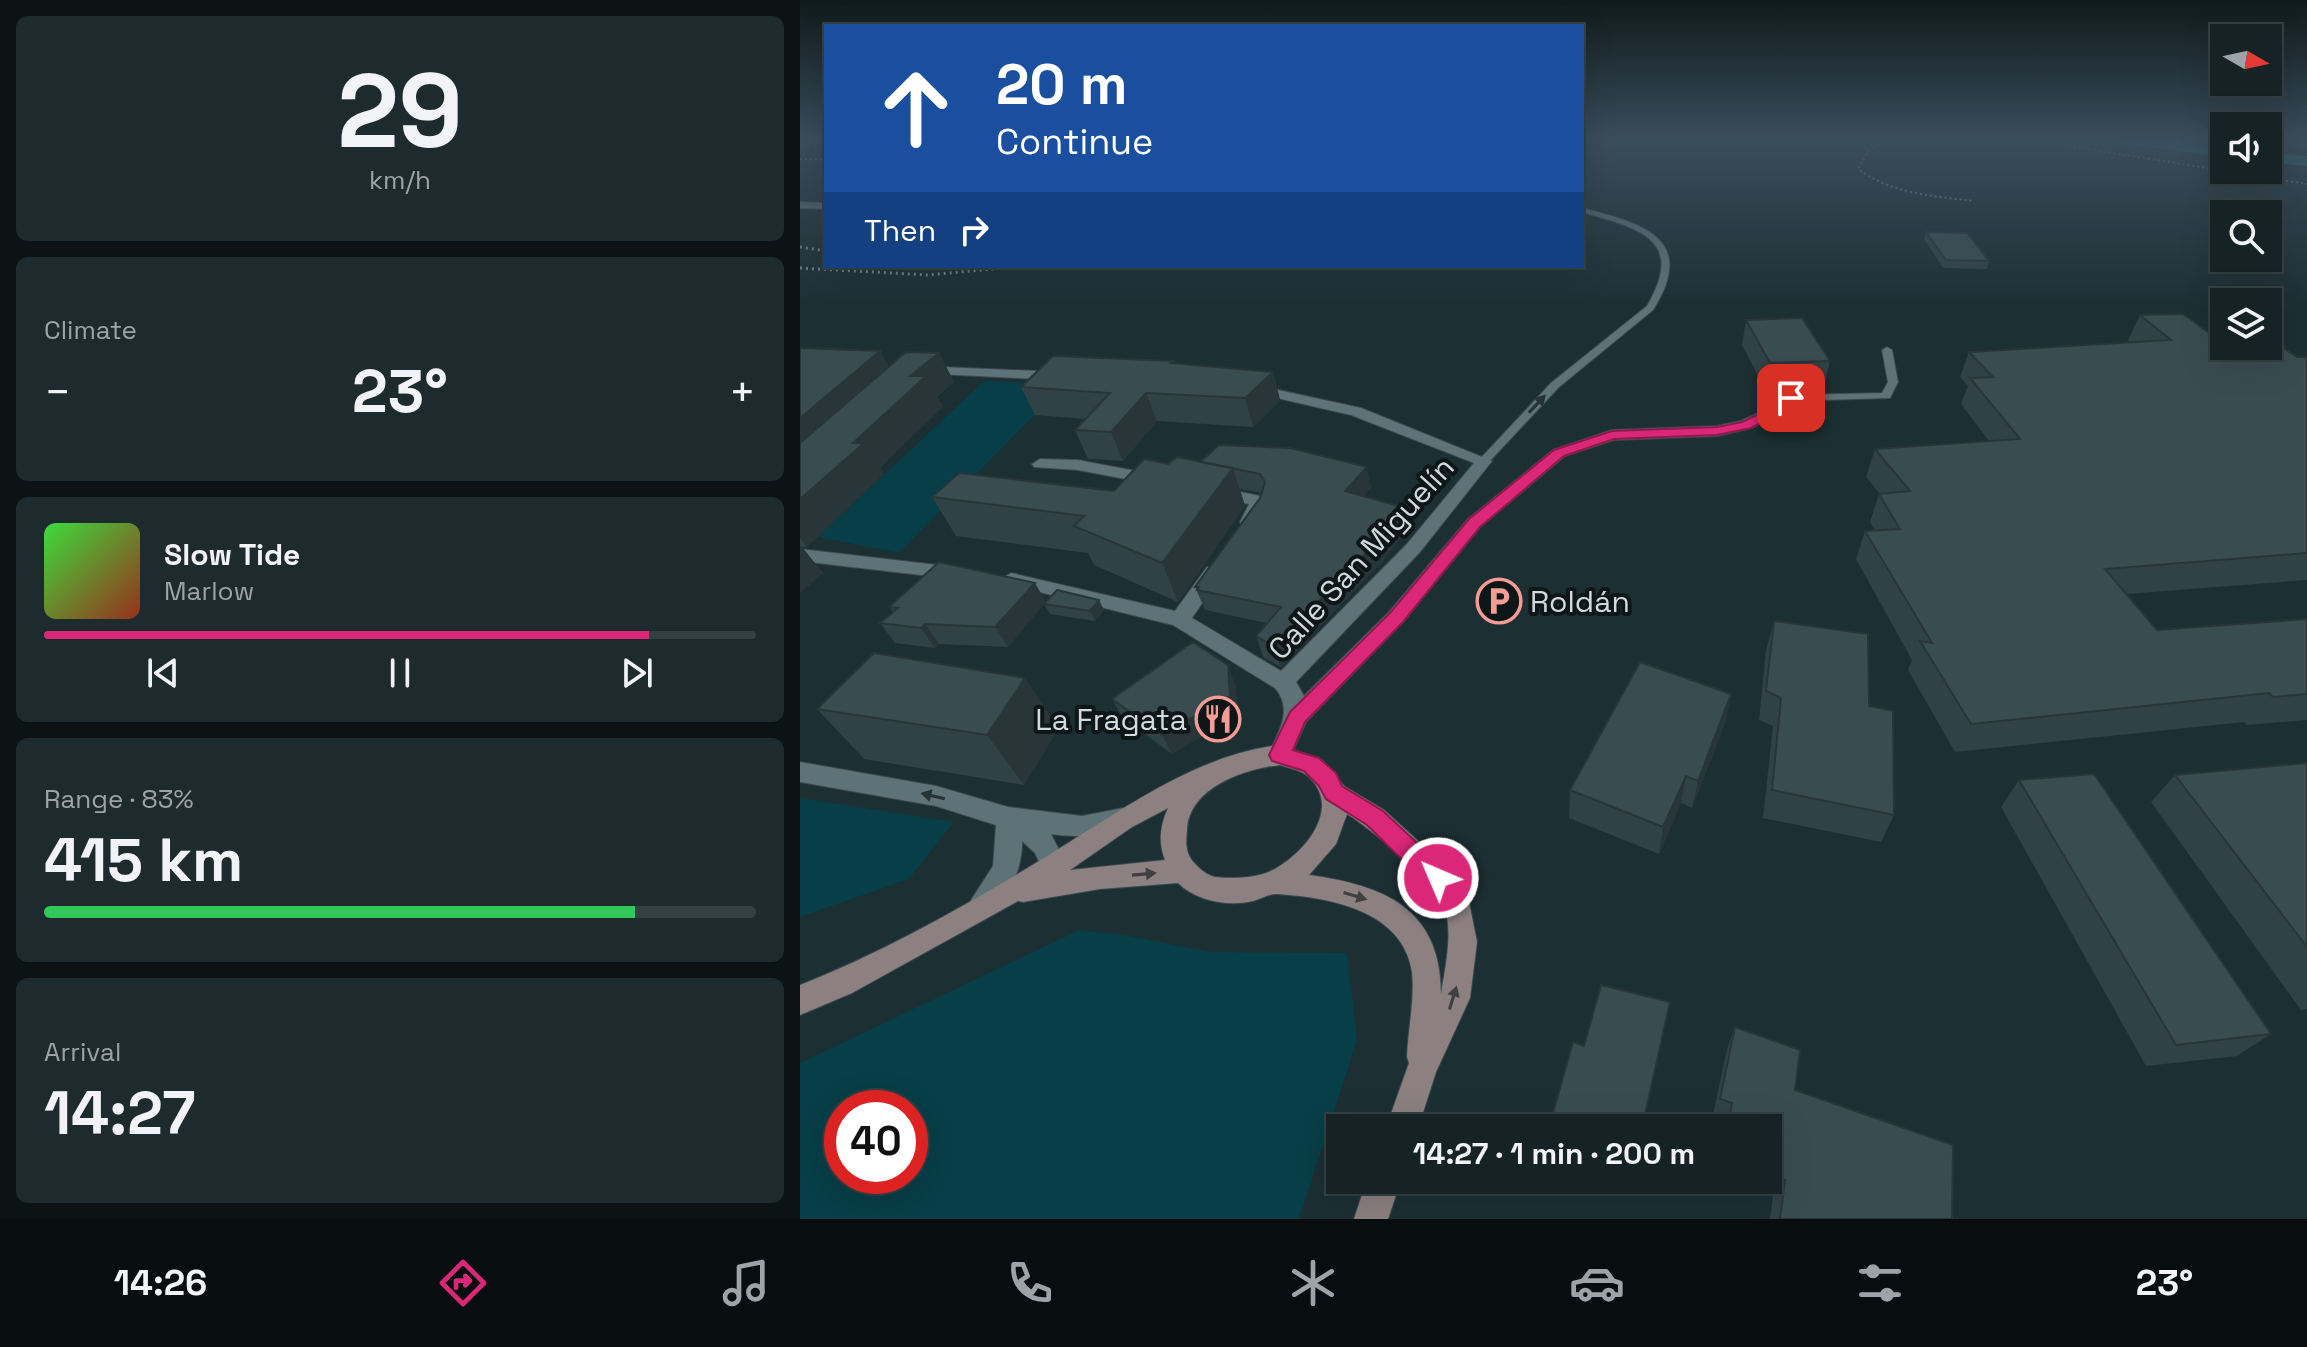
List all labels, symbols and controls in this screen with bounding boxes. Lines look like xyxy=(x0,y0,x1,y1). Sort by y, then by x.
north arrow xyxy=(2210,24,2282,96)
map controls xyxy=(2210,24,2282,360)
text: 29 xyxy=(337,45,463,177)
text: 20 m xyxy=(996,49,1128,120)
icon: ahead xyxy=(864,56,968,160)
button: sound xyxy=(2210,112,2282,184)
text: Continue xyxy=(996,119,1153,165)
text: km/h xyxy=(369,163,431,197)
button: search xyxy=(2210,200,2282,272)
icon: right xyxy=(952,208,996,252)
text: Then xyxy=(864,211,936,250)
button: layers xyxy=(2210,288,2282,360)
text: Climate xyxy=(44,313,137,347)
text: 23° xyxy=(352,353,448,430)
text: − xyxy=(44,364,71,420)
text: + xyxy=(729,364,756,420)
pin xyxy=(1757,364,1825,432)
icon: arrive xyxy=(1769,376,1813,420)
one-way arrow xyxy=(1528,395,1546,414)
street label: Calle San Miguelín xyxy=(1259,448,1463,668)
text: Slow Tide xyxy=(164,535,300,574)
text: Marlow xyxy=(164,574,254,608)
parking icon: Roldán xyxy=(1475,577,1523,625)
place label: Roldán xyxy=(1530,582,1630,621)
icon: previous xyxy=(141,651,185,695)
icon: pause xyxy=(378,651,422,695)
icon: next xyxy=(615,651,659,695)
restaurant icon: La Fragata xyxy=(1194,695,1242,743)
place label: La Fragata xyxy=(1035,700,1187,739)
text: Range · 83% xyxy=(44,782,194,816)
one-way arrow xyxy=(921,789,946,802)
text: 415 km xyxy=(44,822,243,899)
position arrow xyxy=(1396,836,1480,920)
one-way arrow xyxy=(1132,867,1157,880)
one-way arrow xyxy=(1344,890,1368,903)
one-way arrow xyxy=(1447,986,1460,1010)
text: Arrival xyxy=(44,1035,121,1069)
text: 14:27 xyxy=(44,1075,195,1152)
speed limit sign: 40 xyxy=(824,1090,928,1194)
text: 14:27 · 1 min · 200 m xyxy=(1413,1134,1695,1173)
icon: directions xyxy=(435,1255,491,1311)
icon: music xyxy=(718,1255,774,1311)
icon: phone xyxy=(1002,1255,1058,1311)
icon: climate xyxy=(1285,1255,1341,1311)
icon: car xyxy=(1569,1255,1625,1311)
icon: filters xyxy=(1852,1255,1908,1311)
text: 14:26 xyxy=(114,1260,207,1306)
text: 23° xyxy=(2136,1260,2193,1306)

